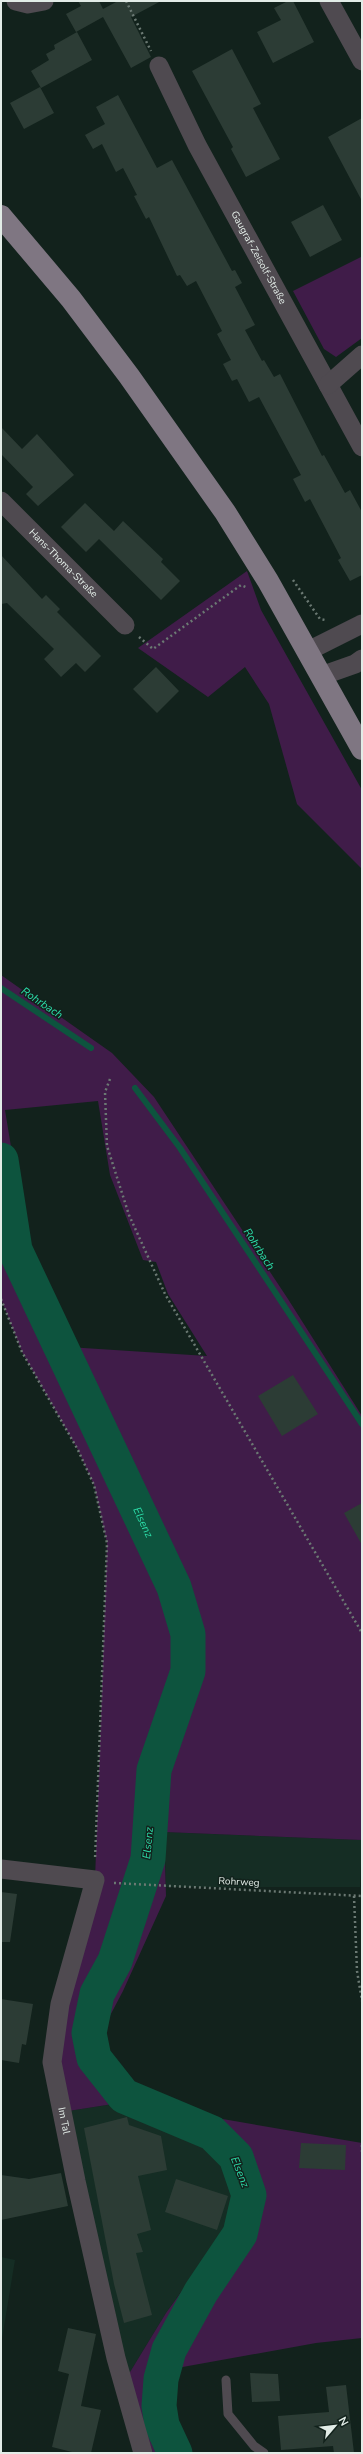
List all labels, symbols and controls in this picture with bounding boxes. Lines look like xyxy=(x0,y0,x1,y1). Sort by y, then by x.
street label: Gaugraf-Zeisolf-Straße xyxy=(227,208,290,307)
street label: Hans-Thoma-Straße xyxy=(26,526,101,601)
water label: Rohrbach xyxy=(18,984,66,1022)
water label: Rohrbach xyxy=(240,1225,278,1273)
water label: Elsenz xyxy=(130,1504,157,1541)
water label: Elsenz xyxy=(139,1825,157,1860)
street label: Rohrweg xyxy=(218,1874,260,1890)
street label: Im Tal xyxy=(54,2106,73,2136)
water label: Elsenz xyxy=(227,2154,253,2191)
north arrow xyxy=(315,2406,355,2446)
text: N xyxy=(335,2414,352,2429)

